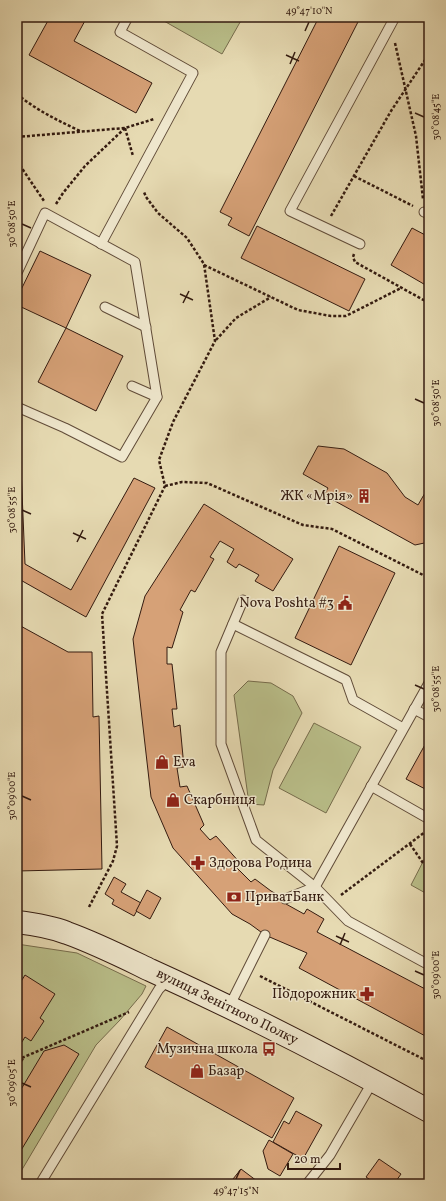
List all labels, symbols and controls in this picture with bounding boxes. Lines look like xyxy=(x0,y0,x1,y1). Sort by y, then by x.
text: 49°47'10"N xyxy=(286,4,333,18)
text: 30°08'45"E xyxy=(429,94,443,140)
text: 30°08'50"E xyxy=(5,200,19,248)
text: 30°08'50"E xyxy=(429,379,443,427)
text: 30°08'55"E xyxy=(5,487,19,533)
place label: ЖК «Мрія» xyxy=(280,487,353,506)
building icon: ЖК «Мрія» xyxy=(356,488,372,504)
place label: Nova Poshta #3 xyxy=(239,594,334,613)
public building icon: Nova Poshta #3 xyxy=(337,595,353,611)
text: 30°08'55"E xyxy=(429,666,443,712)
place label: Eva xyxy=(173,753,196,772)
shop icon: Eva xyxy=(154,754,170,770)
text: 30°09'00"E xyxy=(5,772,19,820)
place label: Скарбниця xyxy=(184,791,256,810)
shop icon: Скарбниця xyxy=(165,792,181,808)
place label: Здорова Родина xyxy=(209,854,312,873)
pharmacy icon: Здорова Родина xyxy=(190,855,206,871)
place label: ПриватБанк xyxy=(245,888,325,907)
bank icon: ПриватБанк xyxy=(226,889,242,905)
text: 30°09'00"E xyxy=(429,951,443,999)
street label: вулиця Зенітного Полку xyxy=(153,964,302,1050)
place label: Подорожник xyxy=(272,985,357,1004)
pharmacy icon: Подорожник xyxy=(359,986,375,1002)
place label: Музична школа xyxy=(157,1040,258,1059)
bus stop icon: Музична школа xyxy=(261,1041,277,1057)
text: 30°09'05"E xyxy=(5,1059,19,1107)
place label: Базар xyxy=(208,1062,244,1081)
shop icon: Базар xyxy=(189,1063,205,1079)
scale bar xyxy=(288,1145,340,1171)
text: 20 m xyxy=(294,1152,321,1168)
text: 49°47'15"N xyxy=(213,1184,260,1198)

